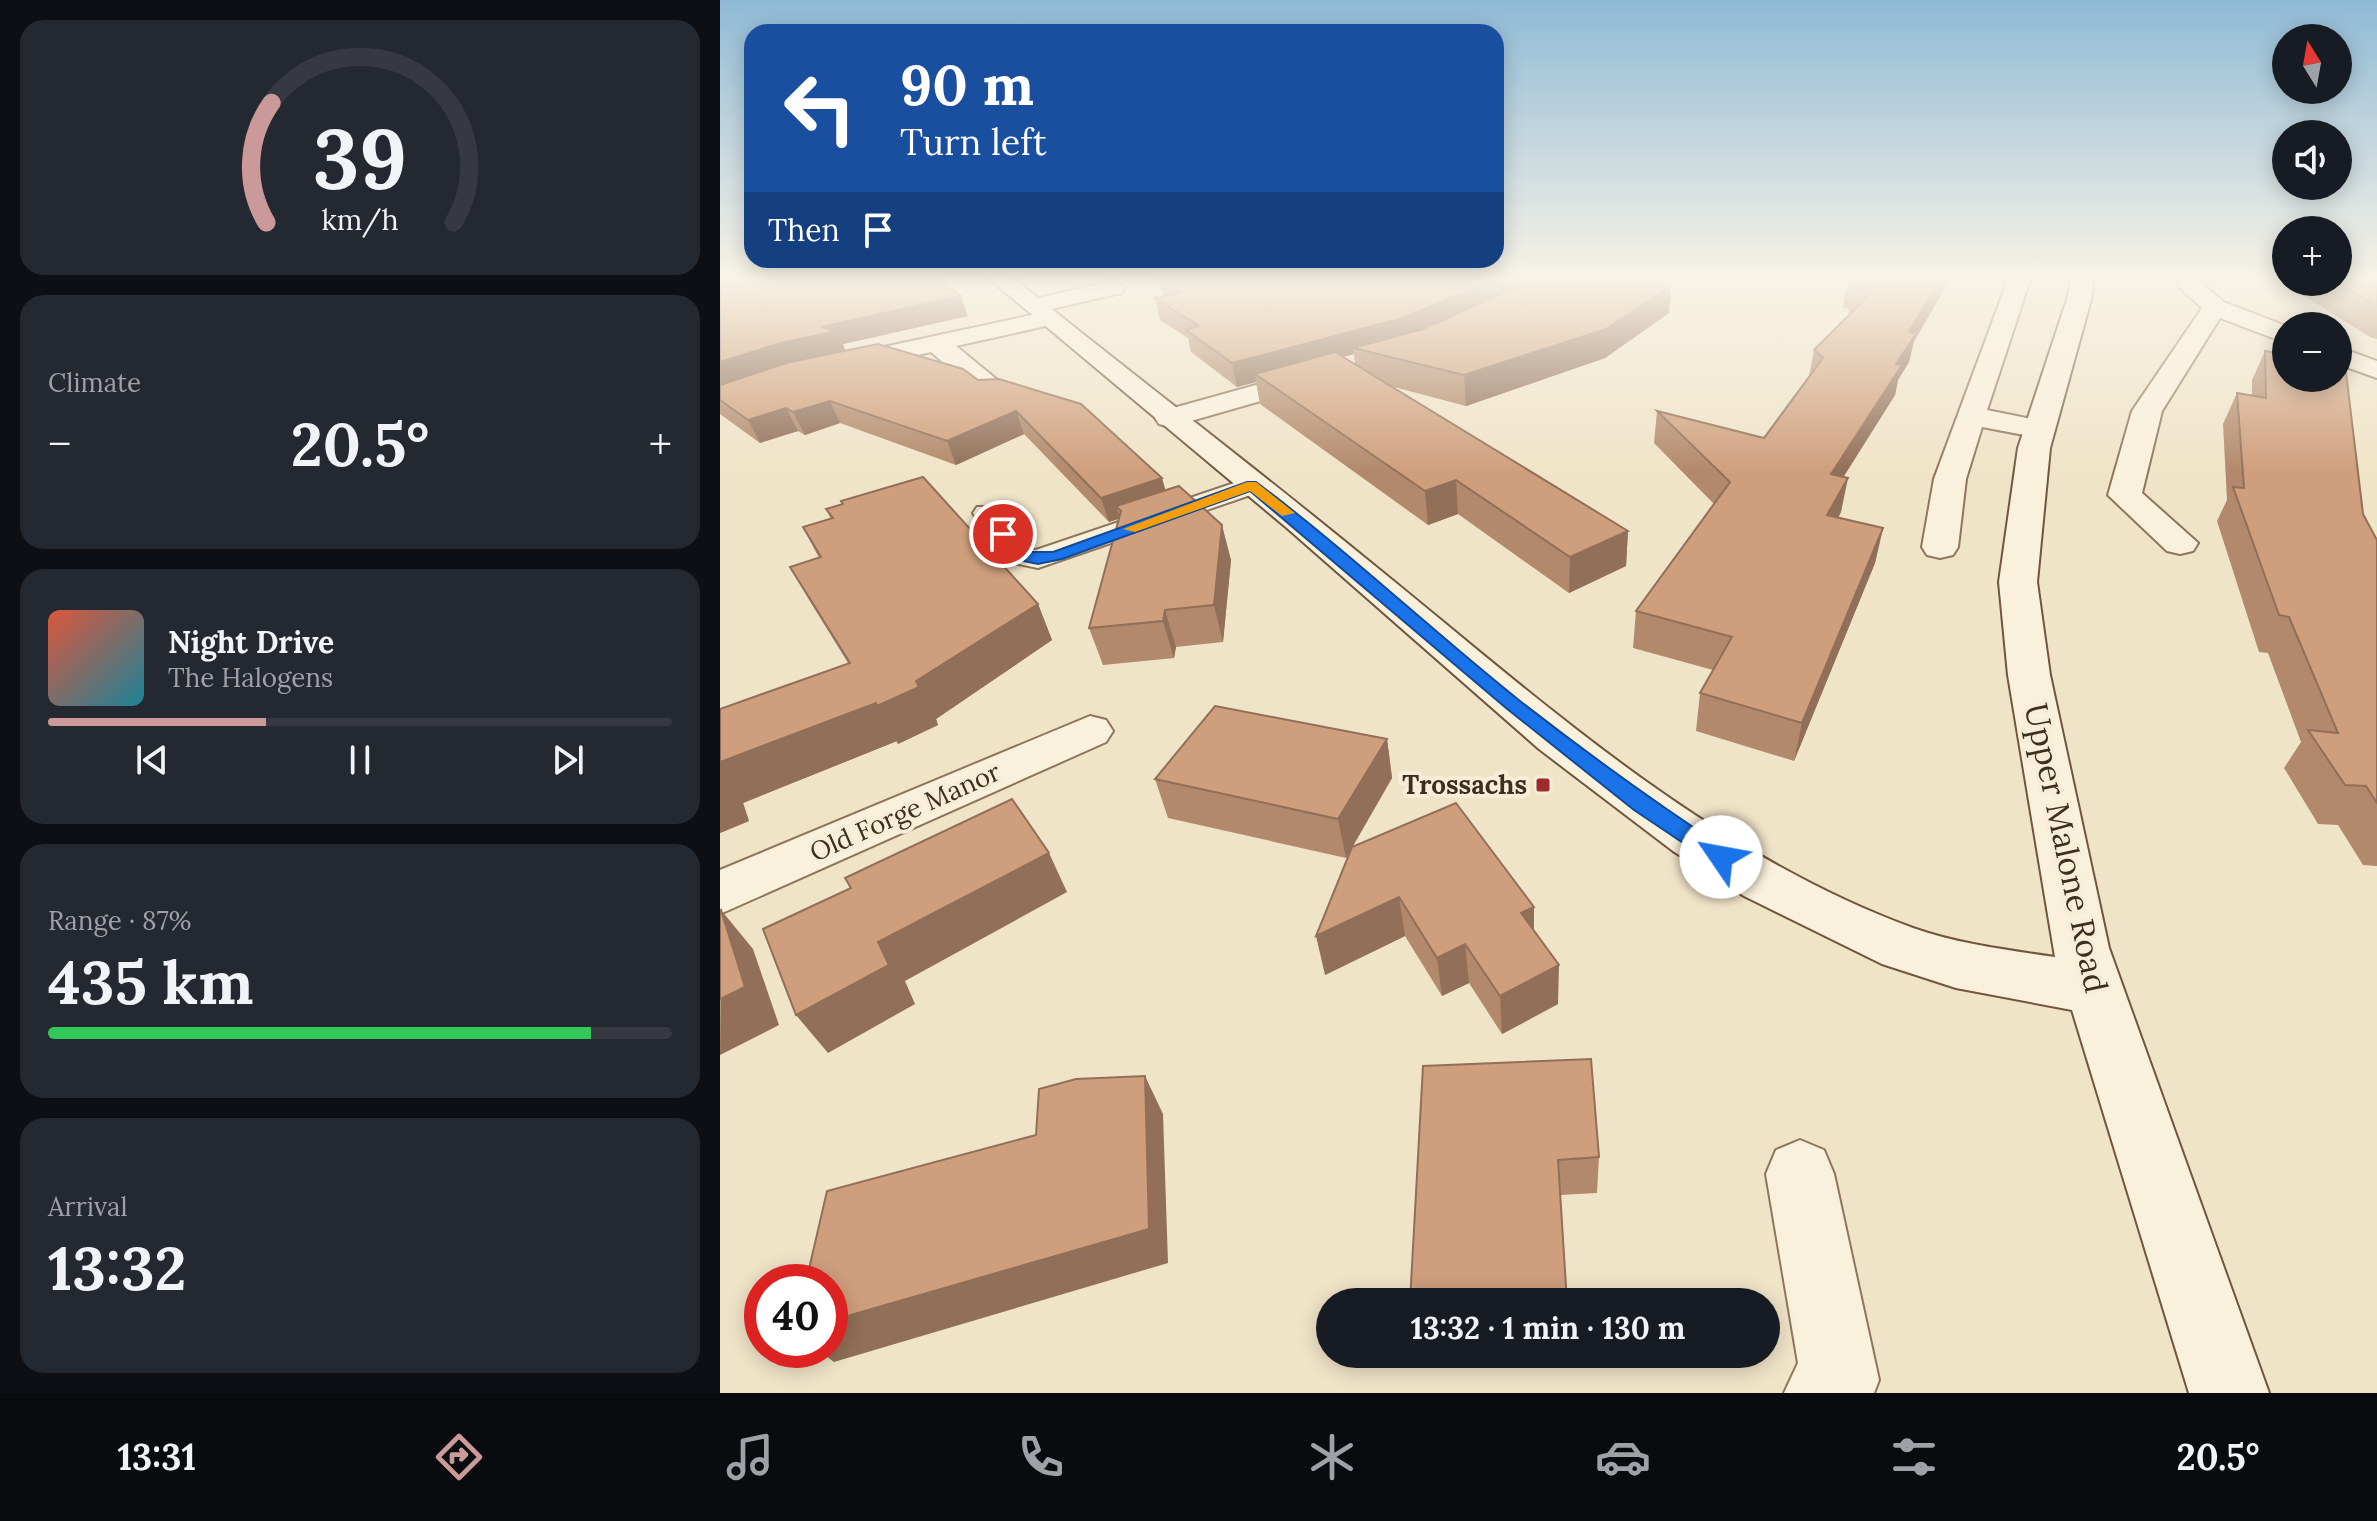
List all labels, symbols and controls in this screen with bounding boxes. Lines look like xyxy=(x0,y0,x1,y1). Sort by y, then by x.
north arrow xyxy=(2272,24,2352,104)
map controls xyxy=(2272,24,2352,392)
text: 90 m xyxy=(900,49,1034,120)
icon: left xyxy=(768,56,872,160)
text: 39 xyxy=(313,105,407,212)
text: Turn left xyxy=(900,119,1047,165)
button: sound xyxy=(2272,120,2352,200)
text: km/h xyxy=(321,201,399,238)
icon: arrive xyxy=(856,208,900,252)
text: Then xyxy=(768,211,840,249)
button: + xyxy=(2272,216,2352,296)
button: − xyxy=(2272,312,2352,392)
text: Climate xyxy=(48,366,141,399)
text: 20.5° xyxy=(291,406,429,482)
text: − xyxy=(48,416,71,472)
text: + xyxy=(649,416,672,472)
pin xyxy=(969,500,1037,568)
icon: arrive xyxy=(981,512,1025,556)
text: Night Drive xyxy=(168,623,334,661)
text: The Halogens xyxy=(168,661,333,694)
street label: Upper Malone Road xyxy=(2016,700,2117,996)
icon: previous xyxy=(130,738,174,782)
icon: pause xyxy=(338,738,382,782)
icon: next xyxy=(546,738,590,782)
street label: Old Forge Manor xyxy=(804,754,1006,868)
place label: Trossachs xyxy=(1402,768,1527,801)
marker: Trossachs xyxy=(1534,776,1552,794)
position arrow xyxy=(1679,815,1763,899)
text: Range · 87% xyxy=(48,904,191,937)
text: 435 km xyxy=(48,944,253,1020)
text: Arrival xyxy=(48,1190,127,1223)
text: 13:32 xyxy=(48,1230,187,1306)
speed limit sign: 40 xyxy=(744,1264,848,1368)
text: 13:32 · 1 min · 130 m xyxy=(1411,1309,1685,1347)
icon: directions xyxy=(431,1429,487,1485)
icon: music xyxy=(722,1429,778,1485)
icon: phone xyxy=(1013,1429,1069,1485)
icon: climate xyxy=(1304,1429,1360,1485)
icon: car xyxy=(1595,1429,1651,1485)
icon: filters xyxy=(1886,1429,1942,1485)
text: 13:31 xyxy=(117,1434,196,1480)
text: 20.5° xyxy=(2176,1434,2260,1480)

